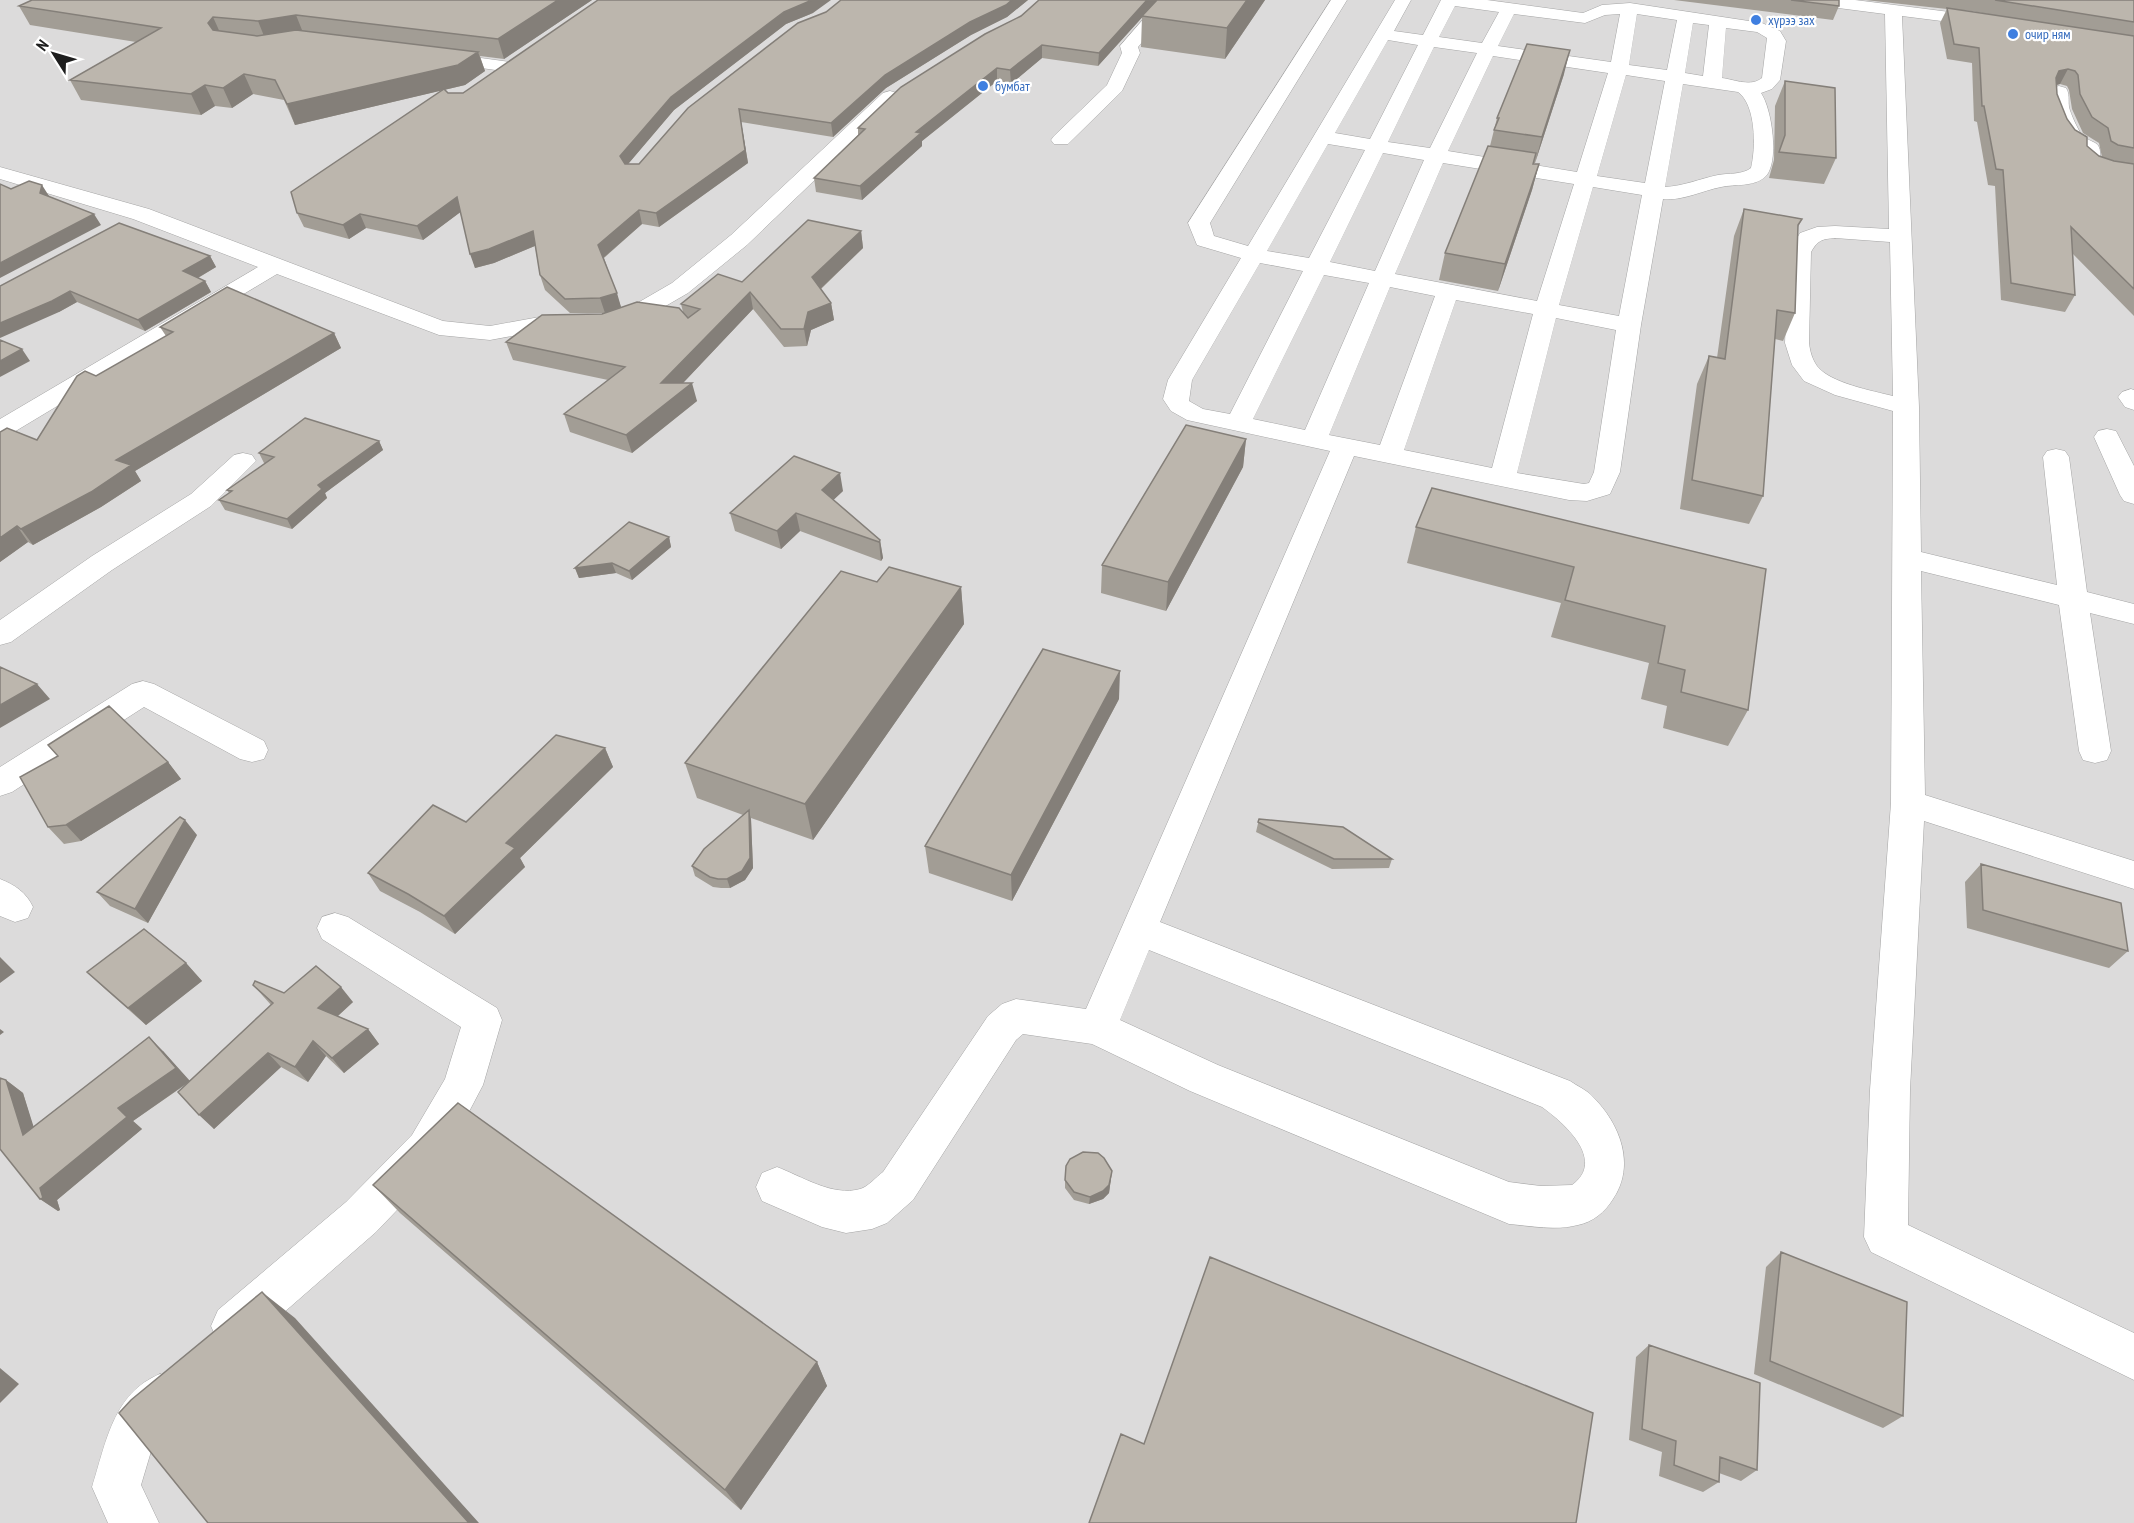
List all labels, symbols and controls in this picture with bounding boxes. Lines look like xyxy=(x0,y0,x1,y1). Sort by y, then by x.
place label: хүрээ зах xyxy=(1768,11,1815,29)
marker: хүрээ зах xyxy=(1749,13,1763,27)
north arrow xyxy=(24,24,84,84)
place label: очир ням xyxy=(2025,25,2071,43)
marker: очир ням xyxy=(2006,27,2020,41)
text: N xyxy=(31,36,53,54)
place label: бумбат xyxy=(995,77,1030,95)
marker: бумбат xyxy=(976,79,990,93)

